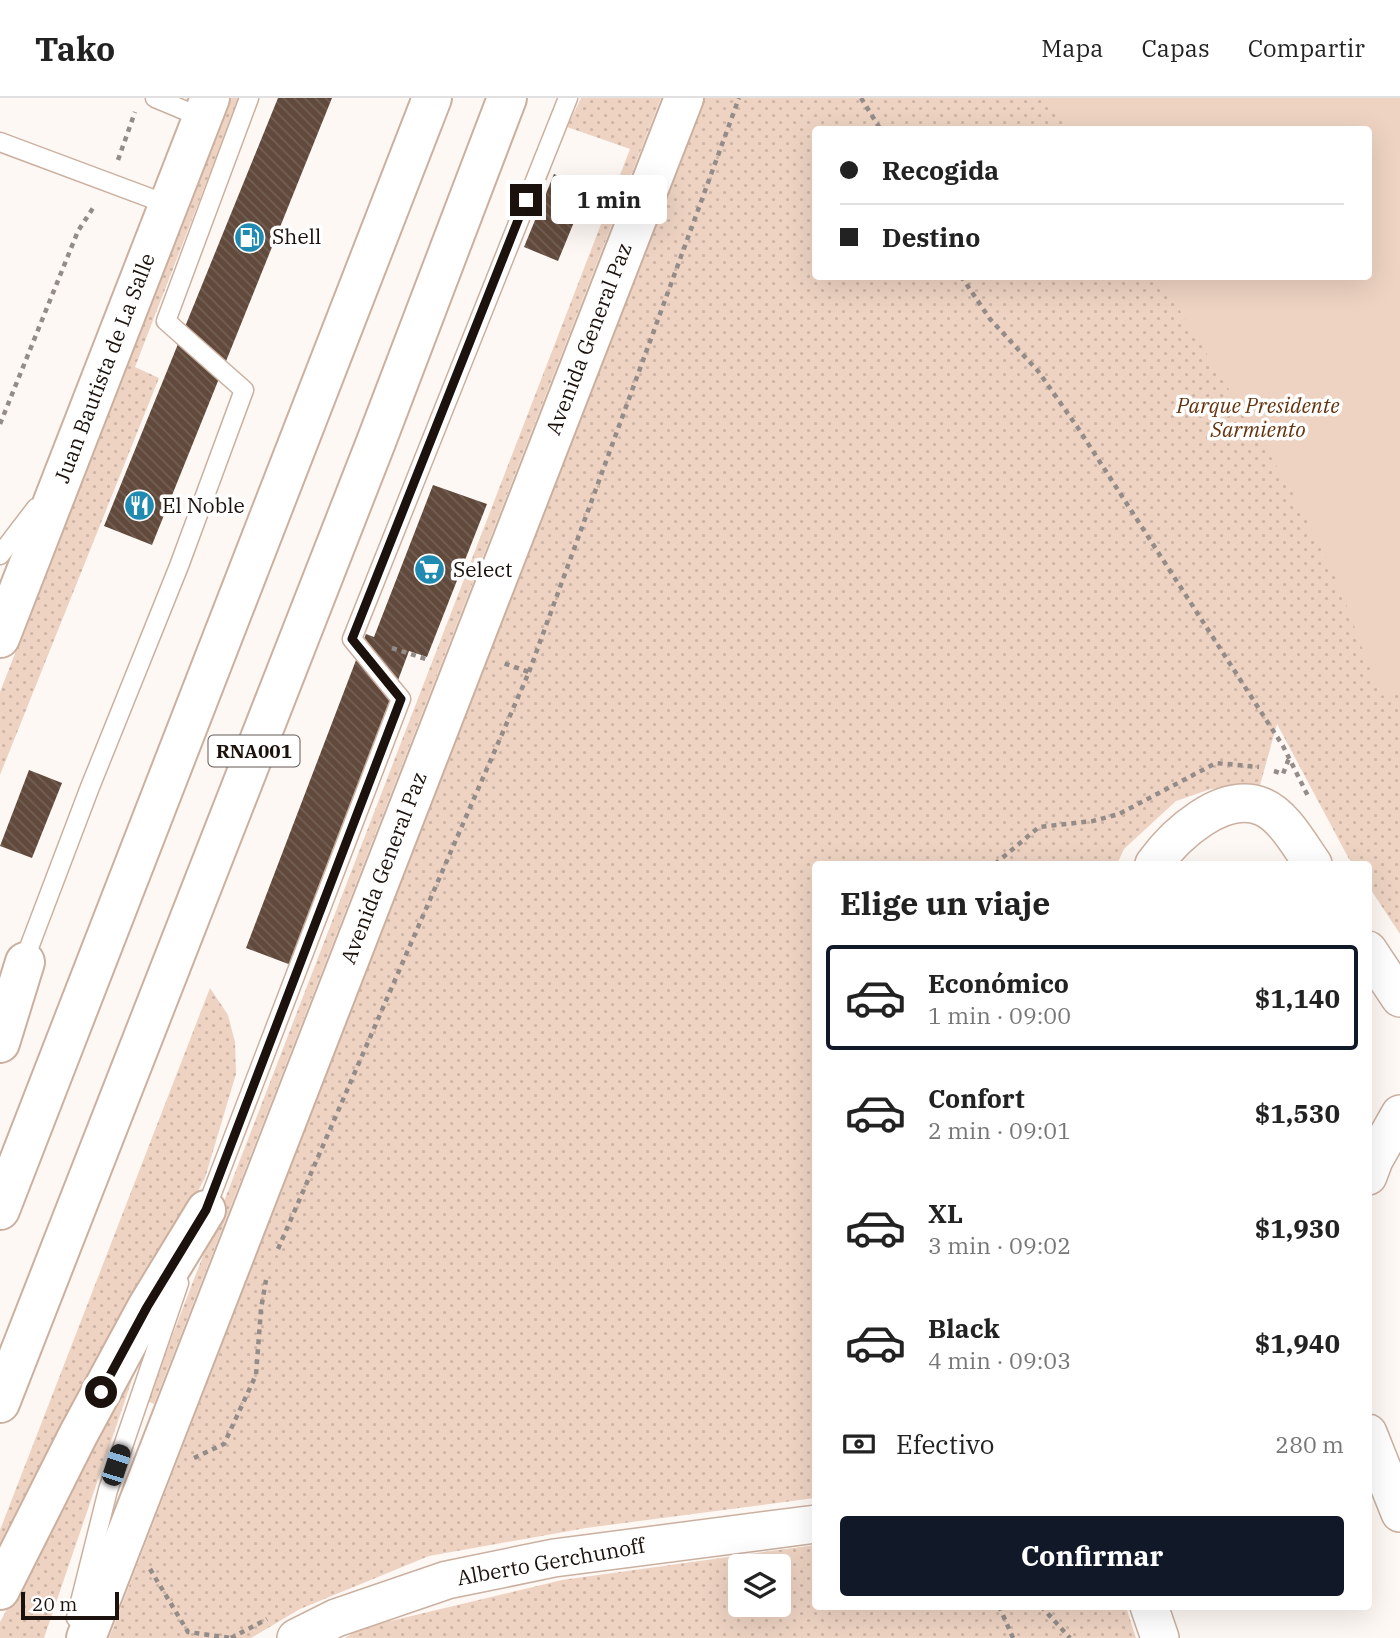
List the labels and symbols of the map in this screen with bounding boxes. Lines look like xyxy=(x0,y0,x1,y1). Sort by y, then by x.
callout: 1 min xyxy=(550,176,666,224)
route end xyxy=(510,184,542,216)
fuel station icon: Shell xyxy=(232,220,266,254)
place label: Shell xyxy=(272,222,321,250)
street label: Avenida General Paz xyxy=(539,239,638,439)
street label: Juan Bautista de La Salle xyxy=(47,249,161,487)
park label: Parque Presidente Sarmiento xyxy=(1175,391,1340,443)
restaurant icon: El Noble xyxy=(122,489,156,523)
place label: El Noble xyxy=(162,491,245,519)
supermarket icon: Select xyxy=(413,553,447,587)
place label: Select xyxy=(453,555,512,583)
road number: RNA001 xyxy=(208,736,300,766)
street label: Avenida General Paz xyxy=(334,768,433,968)
route start xyxy=(85,1376,117,1408)
car xyxy=(100,1442,133,1488)
street label: Alberto Gerchunoff xyxy=(455,1530,649,1591)
scale bar xyxy=(21,1589,119,1621)

